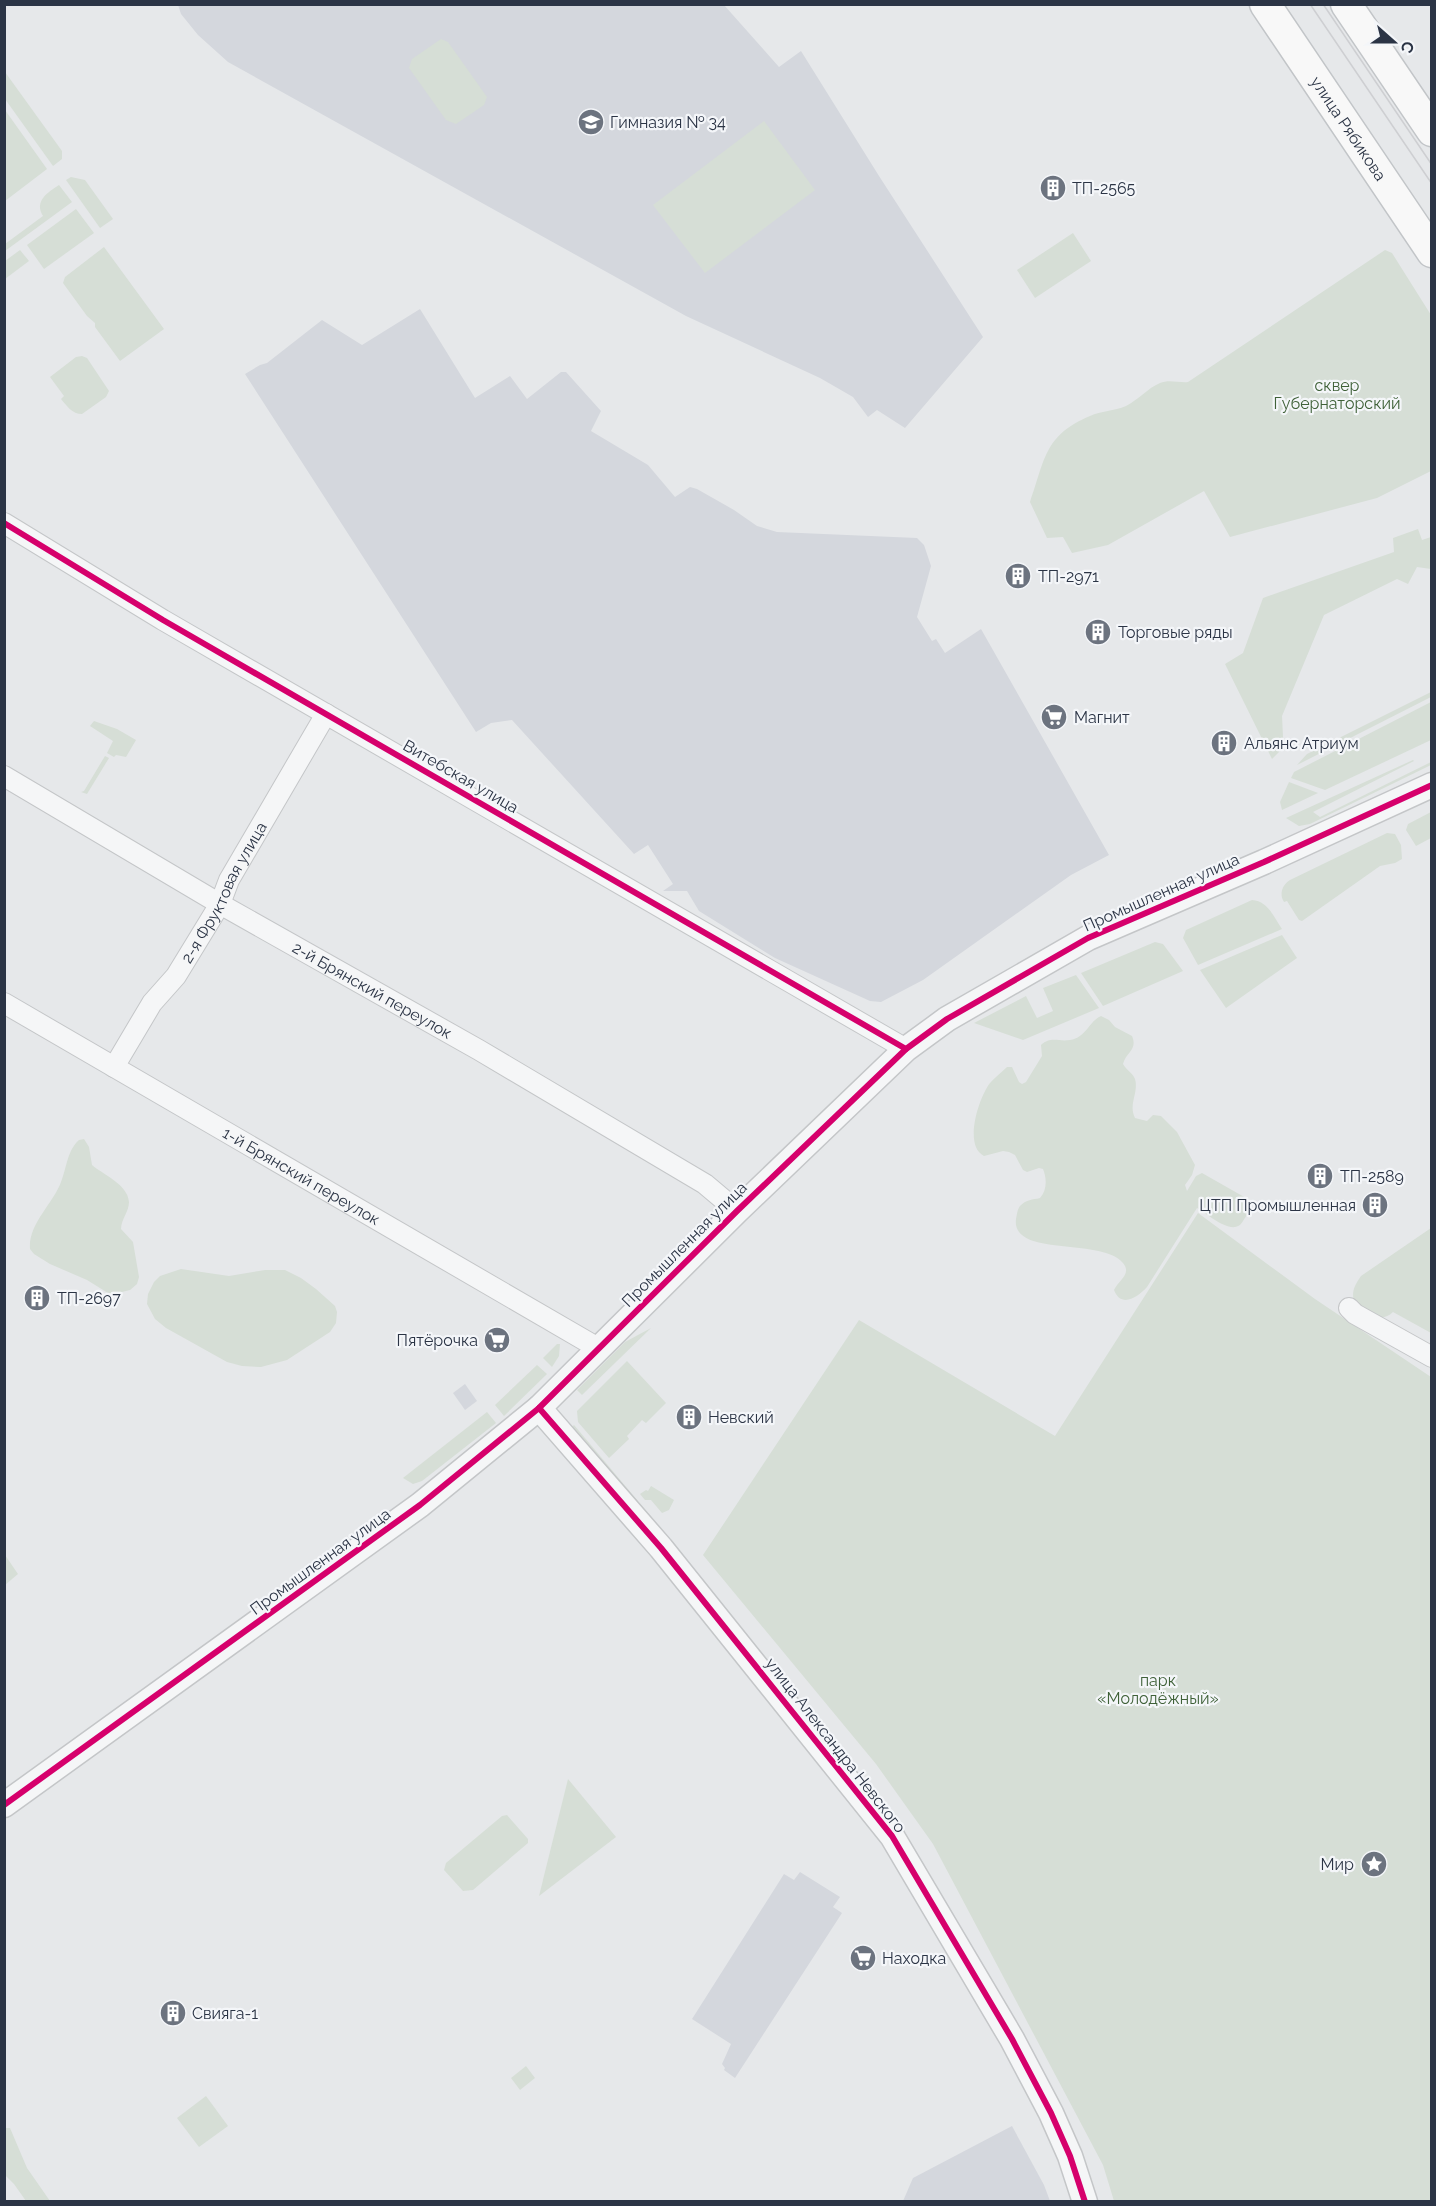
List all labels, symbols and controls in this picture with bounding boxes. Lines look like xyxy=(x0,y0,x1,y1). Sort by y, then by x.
north arrow xyxy=(1364,12,1424,72)
text: С xyxy=(1397,39,1418,56)
street label: улица Рябикова xyxy=(1307,73,1390,184)
school or university icon: Гимназия № 34 xyxy=(576,107,606,137)
place label: Гимназия № 34 xyxy=(610,113,726,132)
building icon: ТП-2565 xyxy=(1038,173,1068,203)
place label: ТП-2565 xyxy=(1072,179,1136,198)
park label: сквер Губернаторский xyxy=(1274,376,1400,413)
building icon: ТП-2971 xyxy=(1003,561,1033,591)
place label: ТП-2971 xyxy=(1038,567,1099,586)
building icon: Торговые ряды xyxy=(1083,617,1113,647)
place label: Торговые ряды xyxy=(1118,623,1233,642)
supermarket icon: Магнит xyxy=(1039,702,1069,732)
place label: Магнит xyxy=(1074,708,1130,727)
building icon: Альянс Атриум xyxy=(1209,728,1239,758)
place label: Альянс Атриум xyxy=(1244,734,1359,753)
street label: Витебская улица xyxy=(400,736,522,817)
street label: 2-я Фруктовая улица xyxy=(177,819,271,967)
street label: Промышленная улица xyxy=(1080,849,1242,935)
street label: 2-й Брянский переулок xyxy=(289,938,455,1043)
street label: 1-й Брянский переулок xyxy=(219,1123,383,1229)
building icon: ТП-2589 xyxy=(1305,1161,1335,1191)
place label: ТП-2589 xyxy=(1340,1167,1404,1186)
street label: Промышленная улица xyxy=(618,1178,751,1311)
building icon: ЦТП Промышленная xyxy=(1360,1190,1390,1220)
place label: ЦТП Промышленная xyxy=(1199,1196,1356,1215)
building icon: ТП-2697 xyxy=(22,1283,52,1313)
place label: ТП-2697 xyxy=(57,1289,121,1308)
supermarket icon: Пятёрочка xyxy=(482,1325,512,1355)
place label: Пятёрочка xyxy=(397,1331,478,1350)
building icon: Невский xyxy=(674,1402,704,1432)
place label: Невский xyxy=(708,1408,774,1427)
street label: Промышленная улица xyxy=(246,1504,394,1619)
street label: улица Александра Невского xyxy=(761,1654,910,1837)
park label: парк «Молодёжный» xyxy=(1097,1671,1219,1708)
place icon: Мир xyxy=(1359,1849,1389,1879)
place label: Мир xyxy=(1321,1855,1354,1874)
supermarket icon: Находка xyxy=(848,1943,878,1973)
place label: Находка xyxy=(882,1949,946,1968)
building icon: Свияга-1 xyxy=(158,1998,188,2028)
place label: Свияга-1 xyxy=(192,2004,258,2023)

